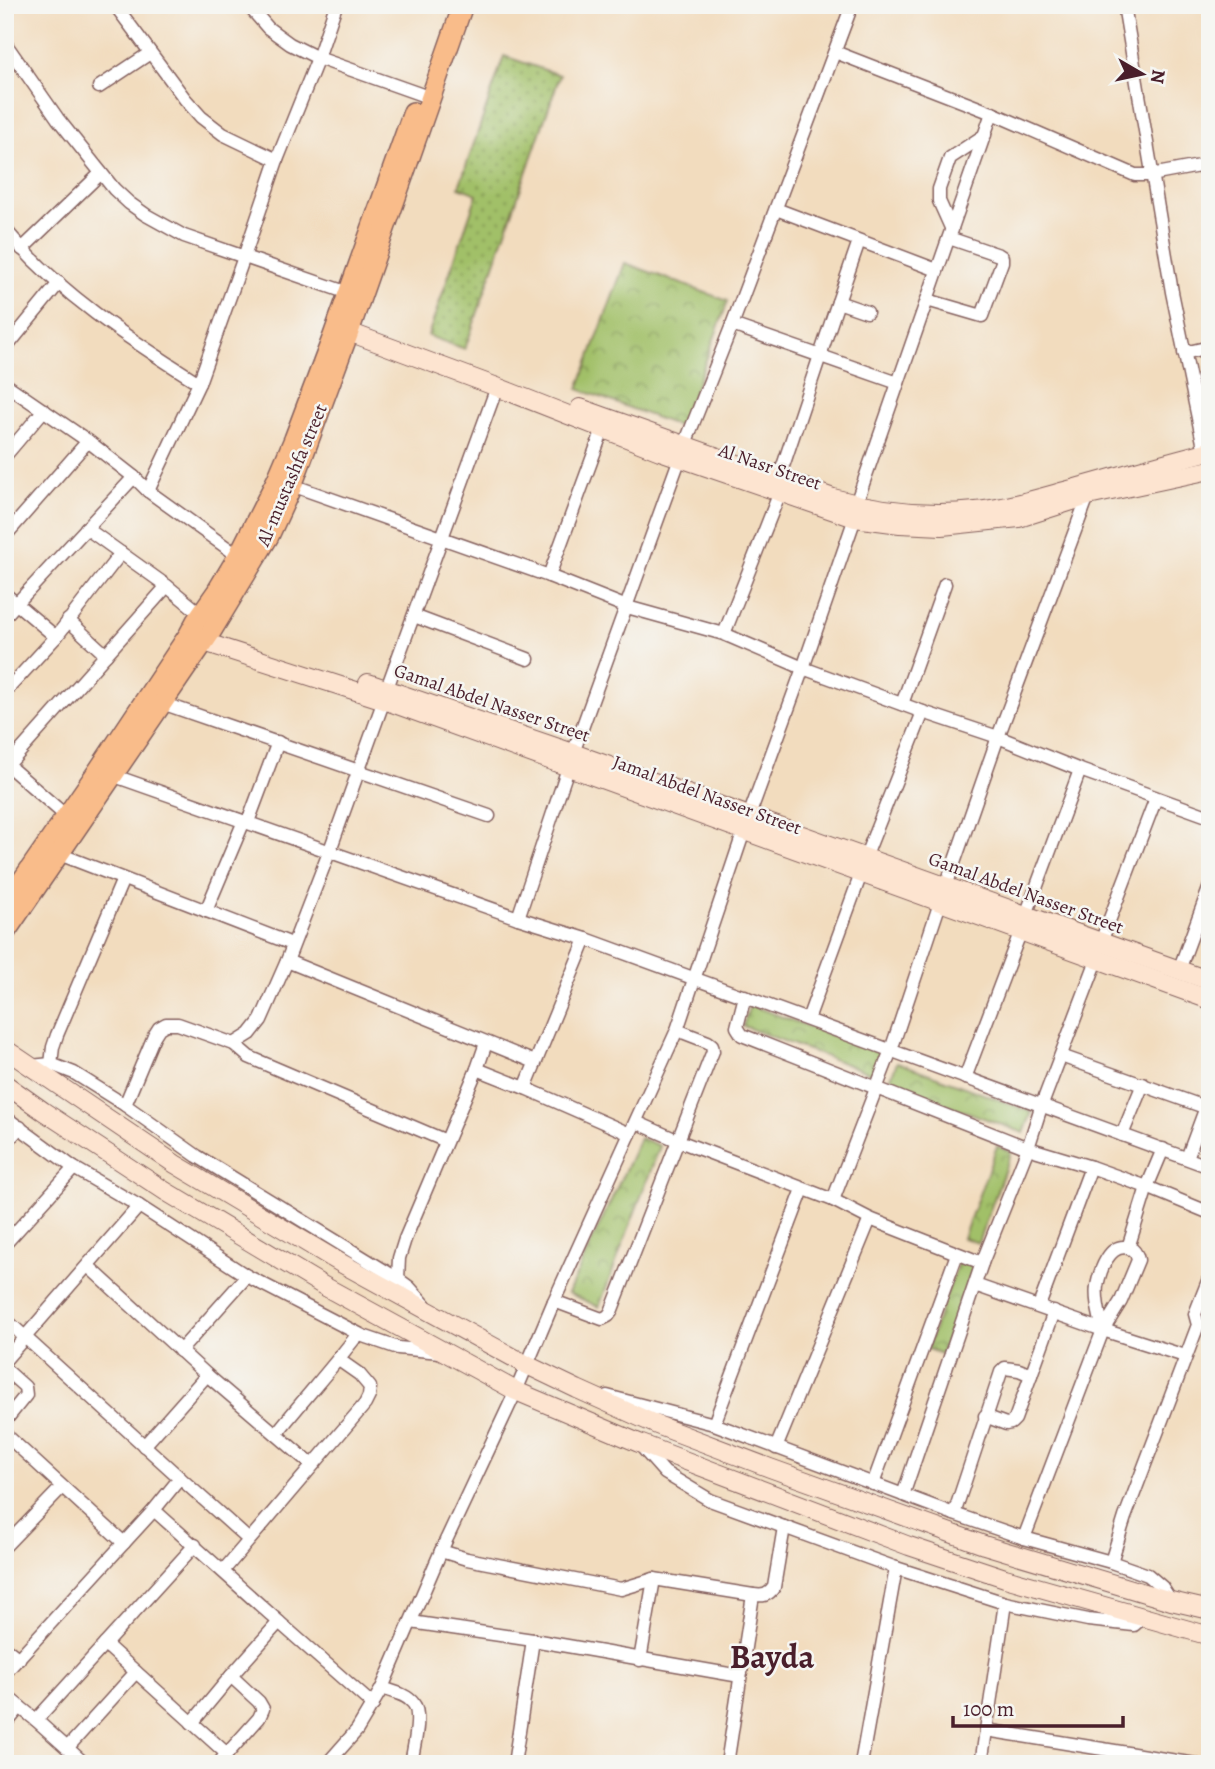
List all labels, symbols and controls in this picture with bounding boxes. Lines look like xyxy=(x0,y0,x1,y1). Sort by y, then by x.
north arrow xyxy=(1106,38,1176,108)
text: N xyxy=(1144,68,1172,86)
street label: Al-mustashfa street xyxy=(250,400,334,551)
street label: Al Nasr Street xyxy=(714,437,825,497)
street label: Gamal Abdel Nasser Street xyxy=(391,657,593,749)
street label: Jamal Abdel Nasser Street xyxy=(609,749,805,841)
street label: Gamal Abdel Nasser Street xyxy=(925,846,1127,940)
district label: Bayda xyxy=(730,1634,814,1679)
scale bar xyxy=(953,1685,1122,1729)
text: 100 m xyxy=(963,1695,1014,1723)

